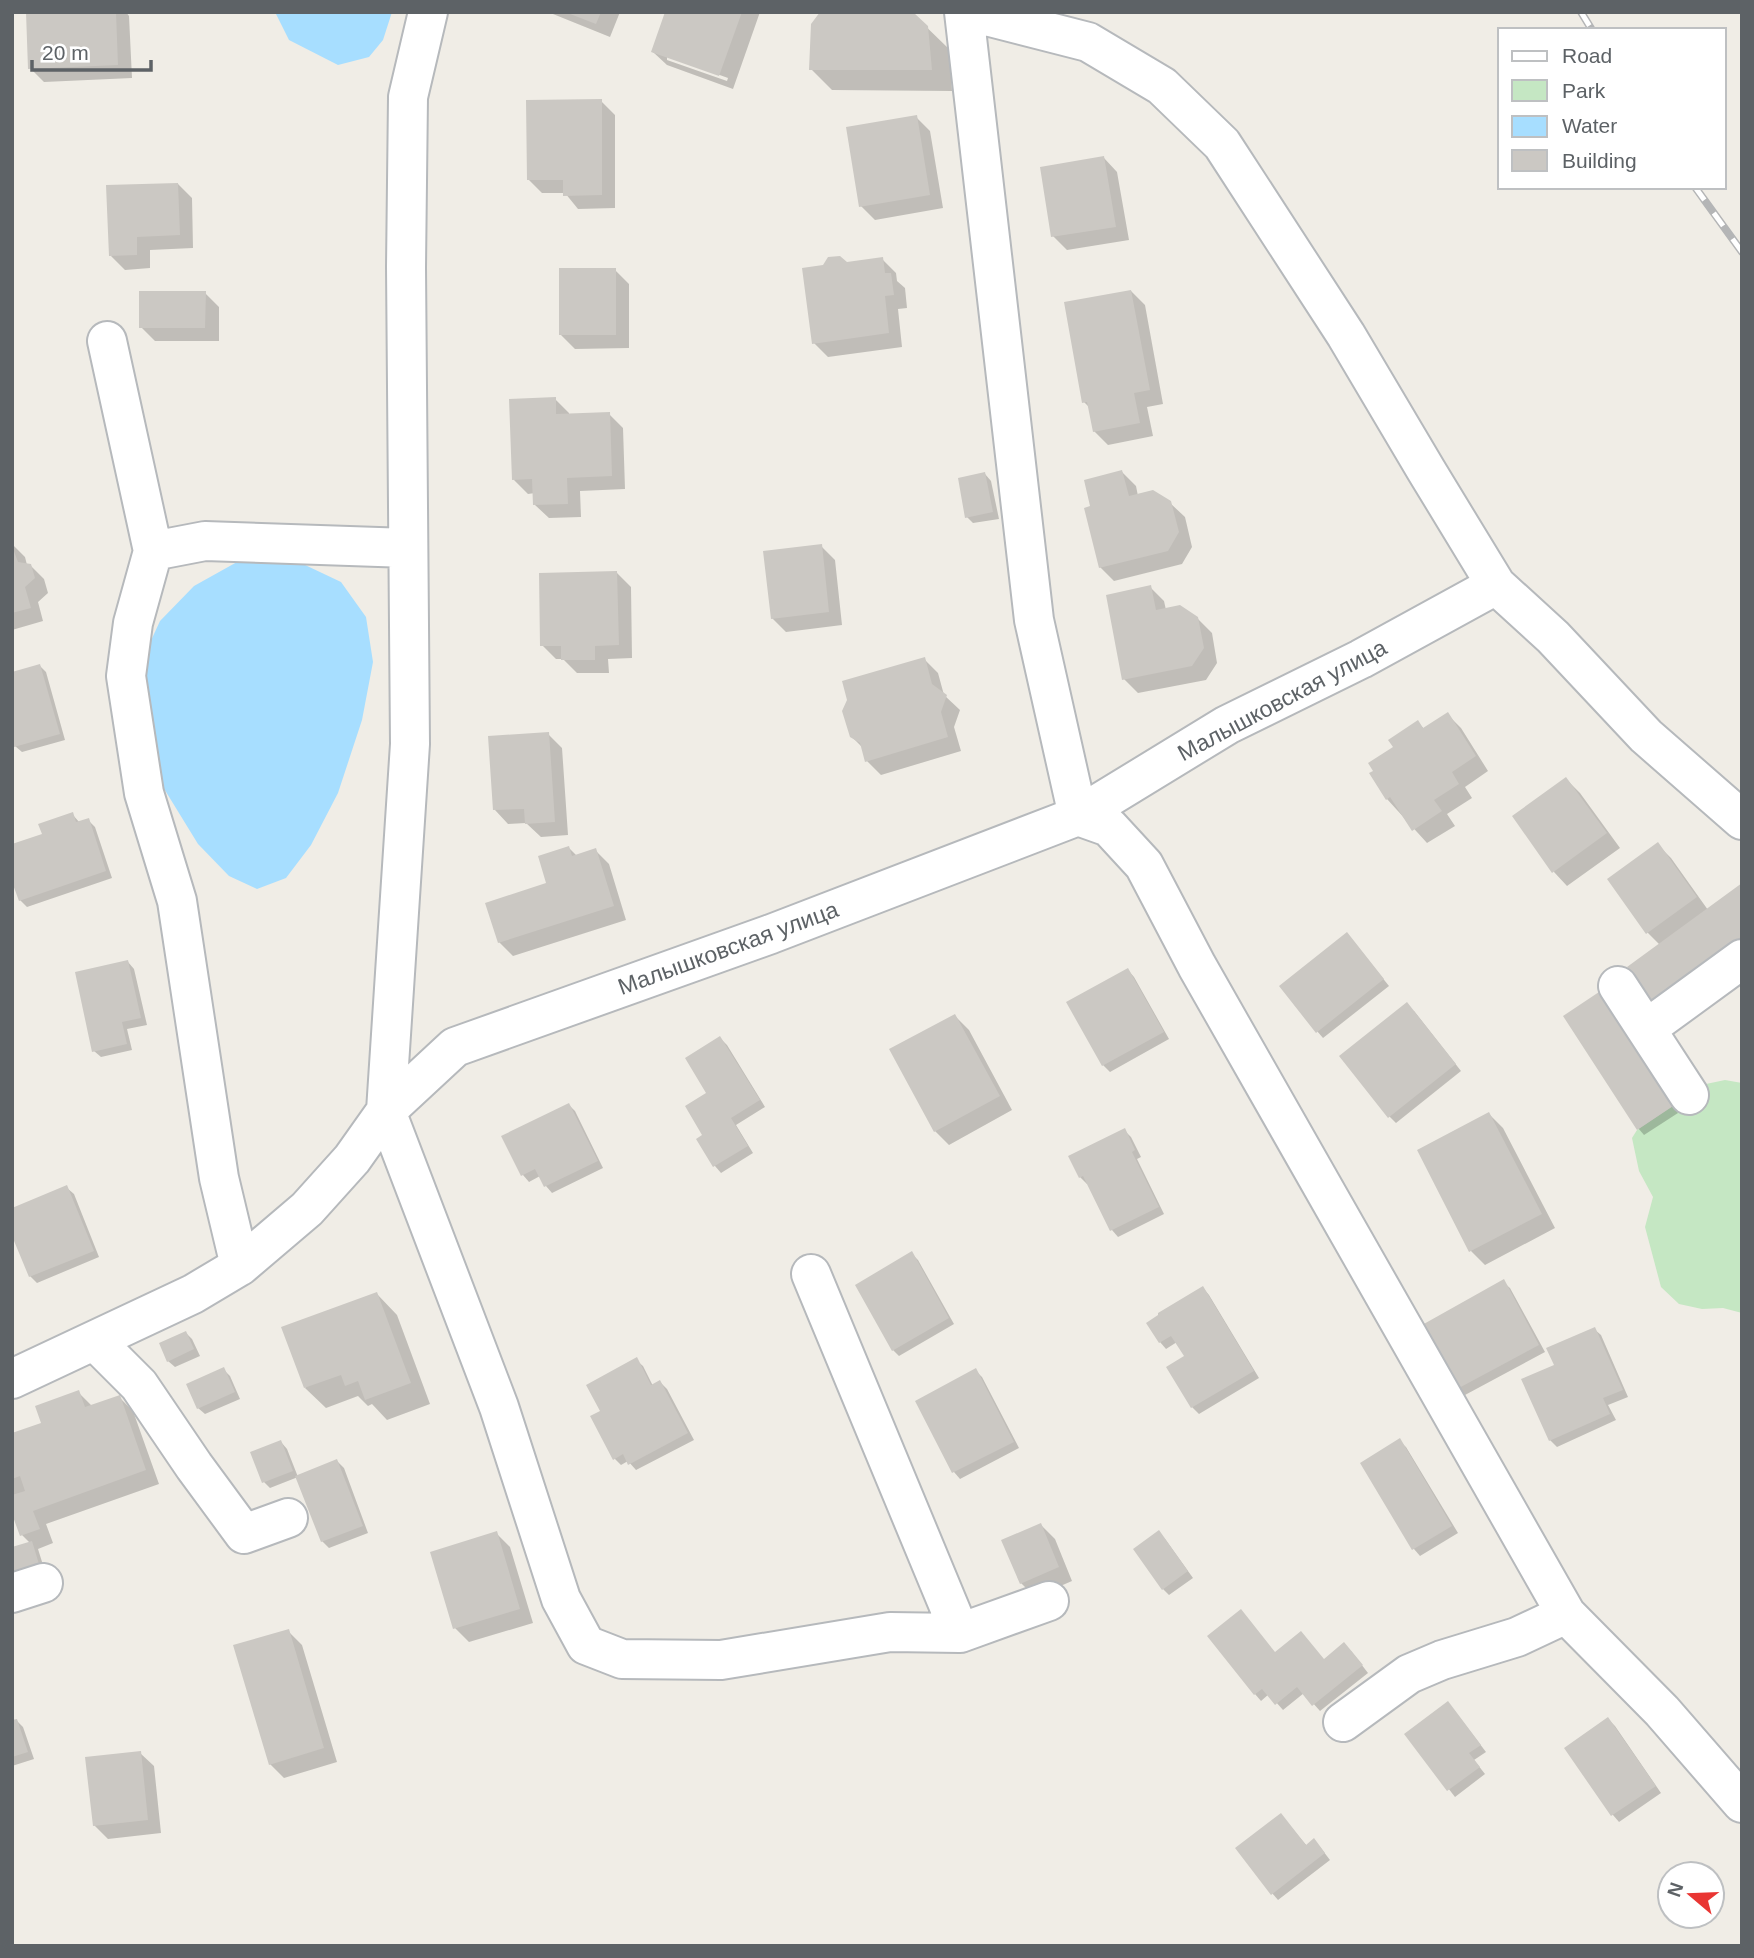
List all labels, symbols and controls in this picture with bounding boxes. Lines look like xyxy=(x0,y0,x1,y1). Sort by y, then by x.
scale bar xyxy=(32,28,150,72)
legend xyxy=(1498,28,1726,189)
text: 20 m xyxy=(42,41,89,64)
text: Road xyxy=(1562,44,1612,67)
text: Park xyxy=(1562,79,1606,102)
text: Water xyxy=(1562,114,1617,137)
text: Building xyxy=(1562,149,1637,172)
street label: Малышковская улица xyxy=(1173,634,1391,766)
street label: Малышковская улица xyxy=(614,896,842,1000)
north arrow xyxy=(1656,1860,1726,1930)
text: N xyxy=(1663,1880,1688,1900)

